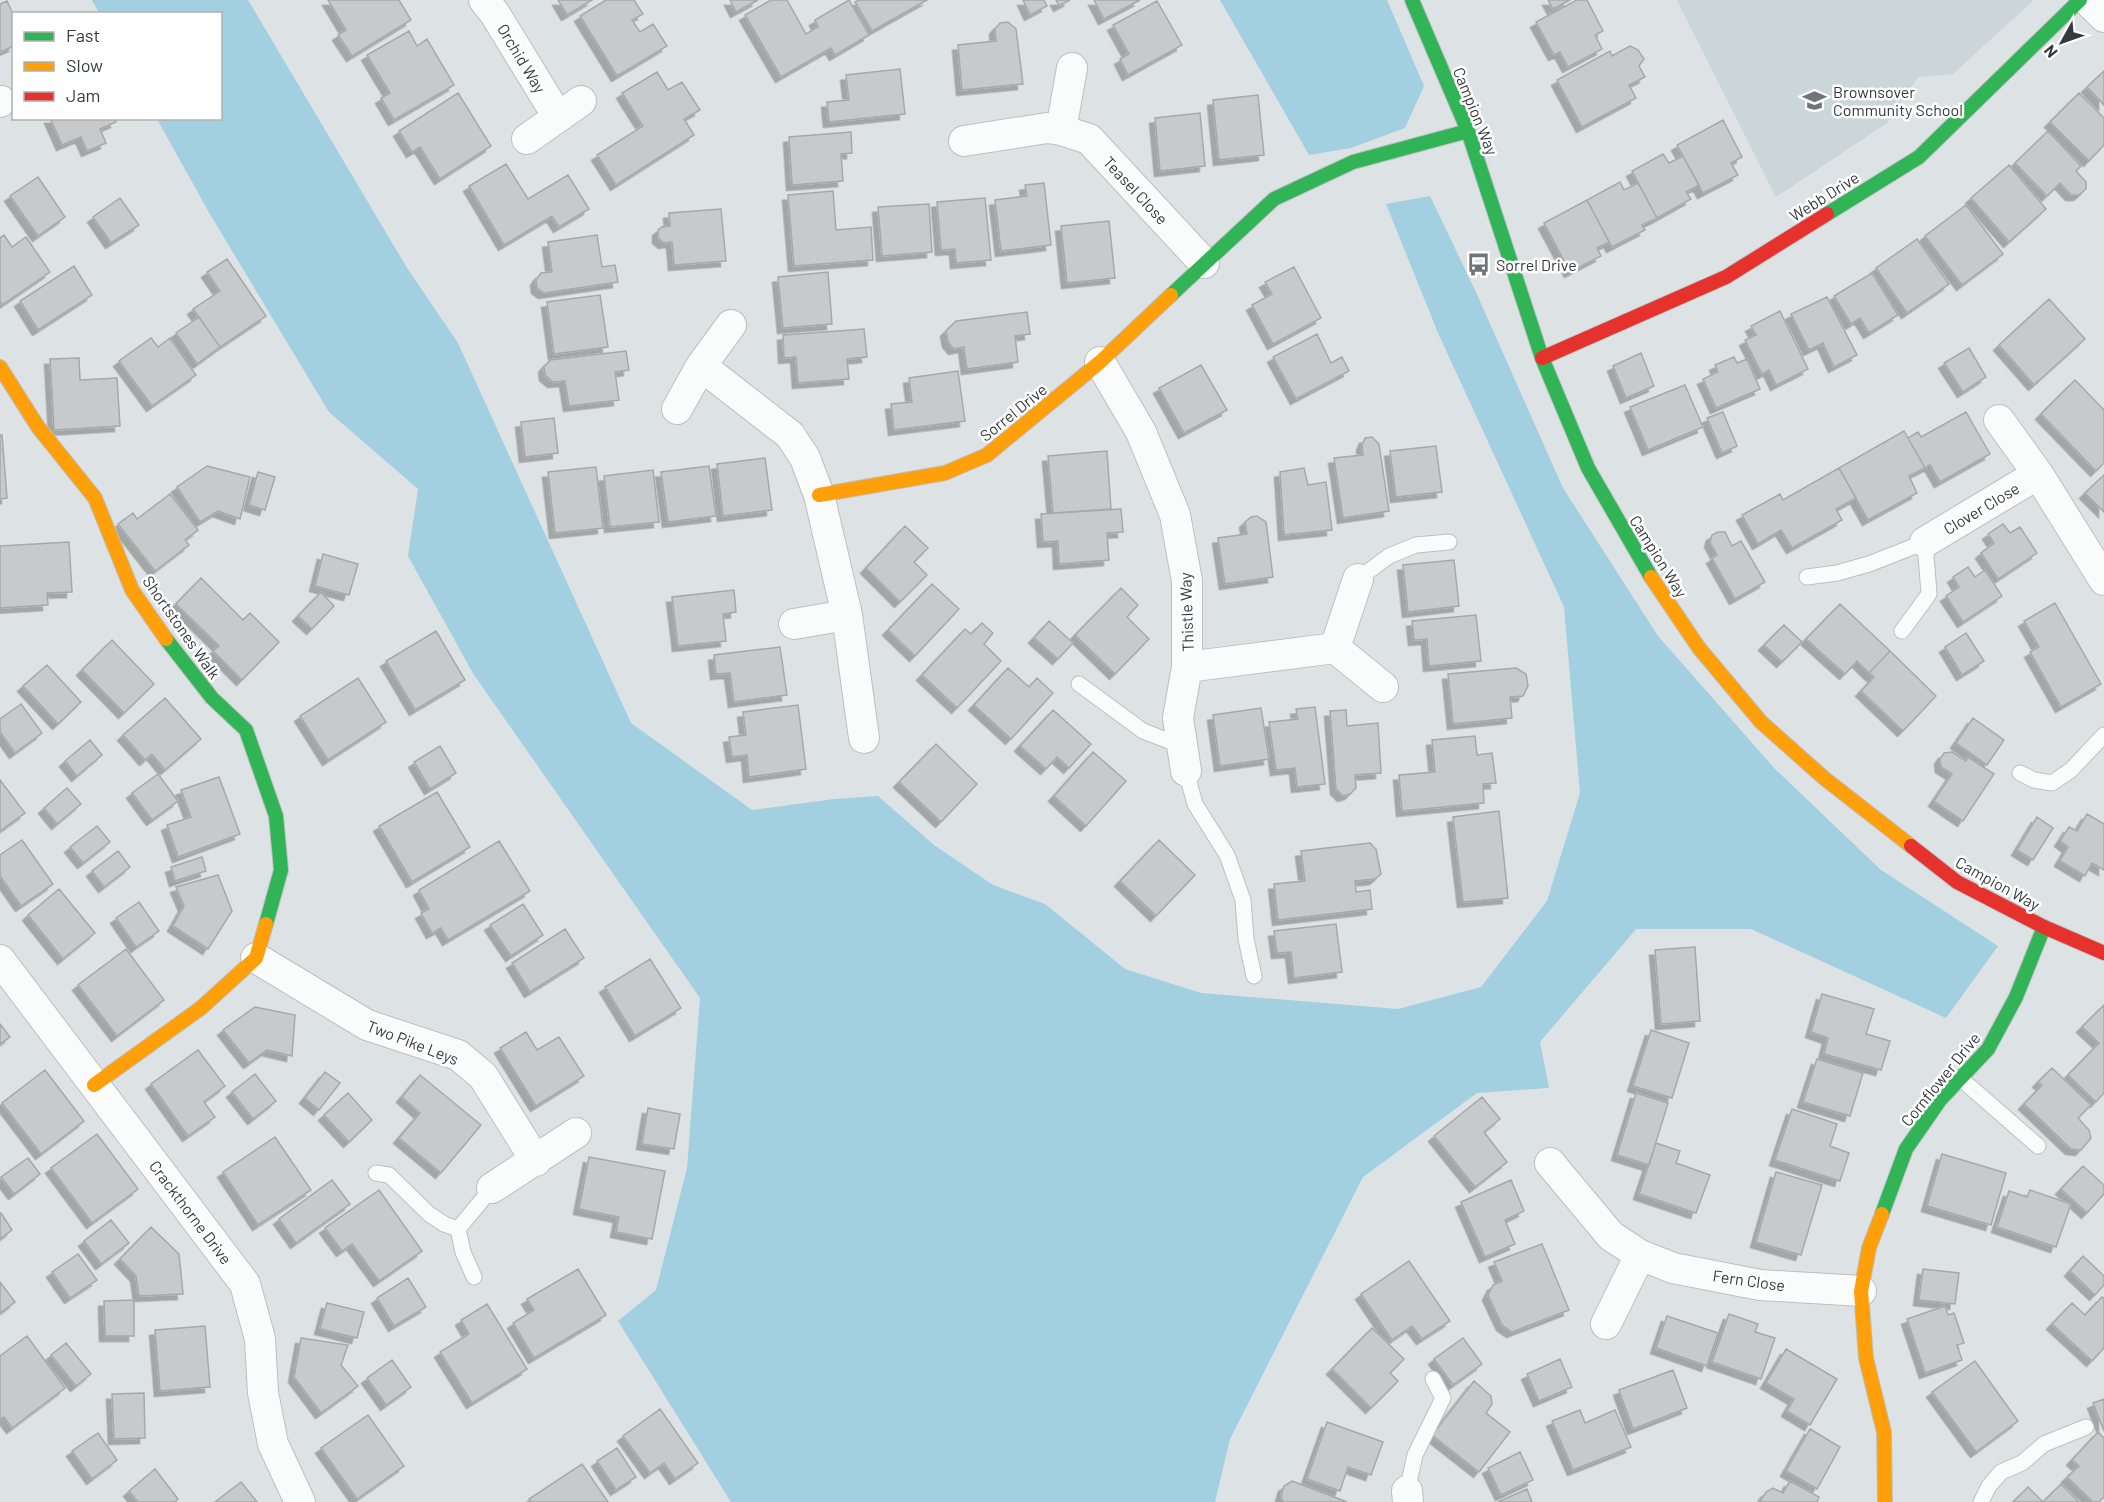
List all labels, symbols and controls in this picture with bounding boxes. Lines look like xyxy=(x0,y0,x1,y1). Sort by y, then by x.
legend xyxy=(12,12,222,120)
north arrow xyxy=(2032,12,2092,72)
street label: Orchid Way xyxy=(494,20,550,97)
text: Fast xyxy=(66,24,100,46)
text: N xyxy=(2039,42,2061,62)
text: Slow xyxy=(66,54,103,76)
street label: Campion Way xyxy=(1450,64,1502,158)
place label: Brownsover Community School xyxy=(1833,82,1963,119)
text: Jam xyxy=(66,84,100,106)
school or university icon: Brownsover Community School xyxy=(1802,87,1828,113)
street label: Teasel Close xyxy=(1100,152,1172,228)
street label: Webb Drive xyxy=(1786,167,1862,225)
bus stop icon: Sorrel Drive xyxy=(1465,251,1491,277)
place label: Sorrel Drive xyxy=(1496,255,1577,274)
street label: Sorrel Drive xyxy=(976,379,1050,445)
street label: Clover Close xyxy=(1940,478,2022,538)
street label: Campion Way xyxy=(1626,511,1692,601)
street label: Thistle Way xyxy=(1175,571,1197,652)
street label: Shortstones Walk xyxy=(139,572,225,682)
street label: Campion Way xyxy=(1953,852,2044,914)
street label: Two Pike Leys xyxy=(364,1016,462,1068)
street label: Cornflower Drive xyxy=(1896,1028,1984,1130)
street label: Crackthorne Drive xyxy=(146,1156,236,1268)
street label: Fern Close xyxy=(1712,1266,1786,1294)

